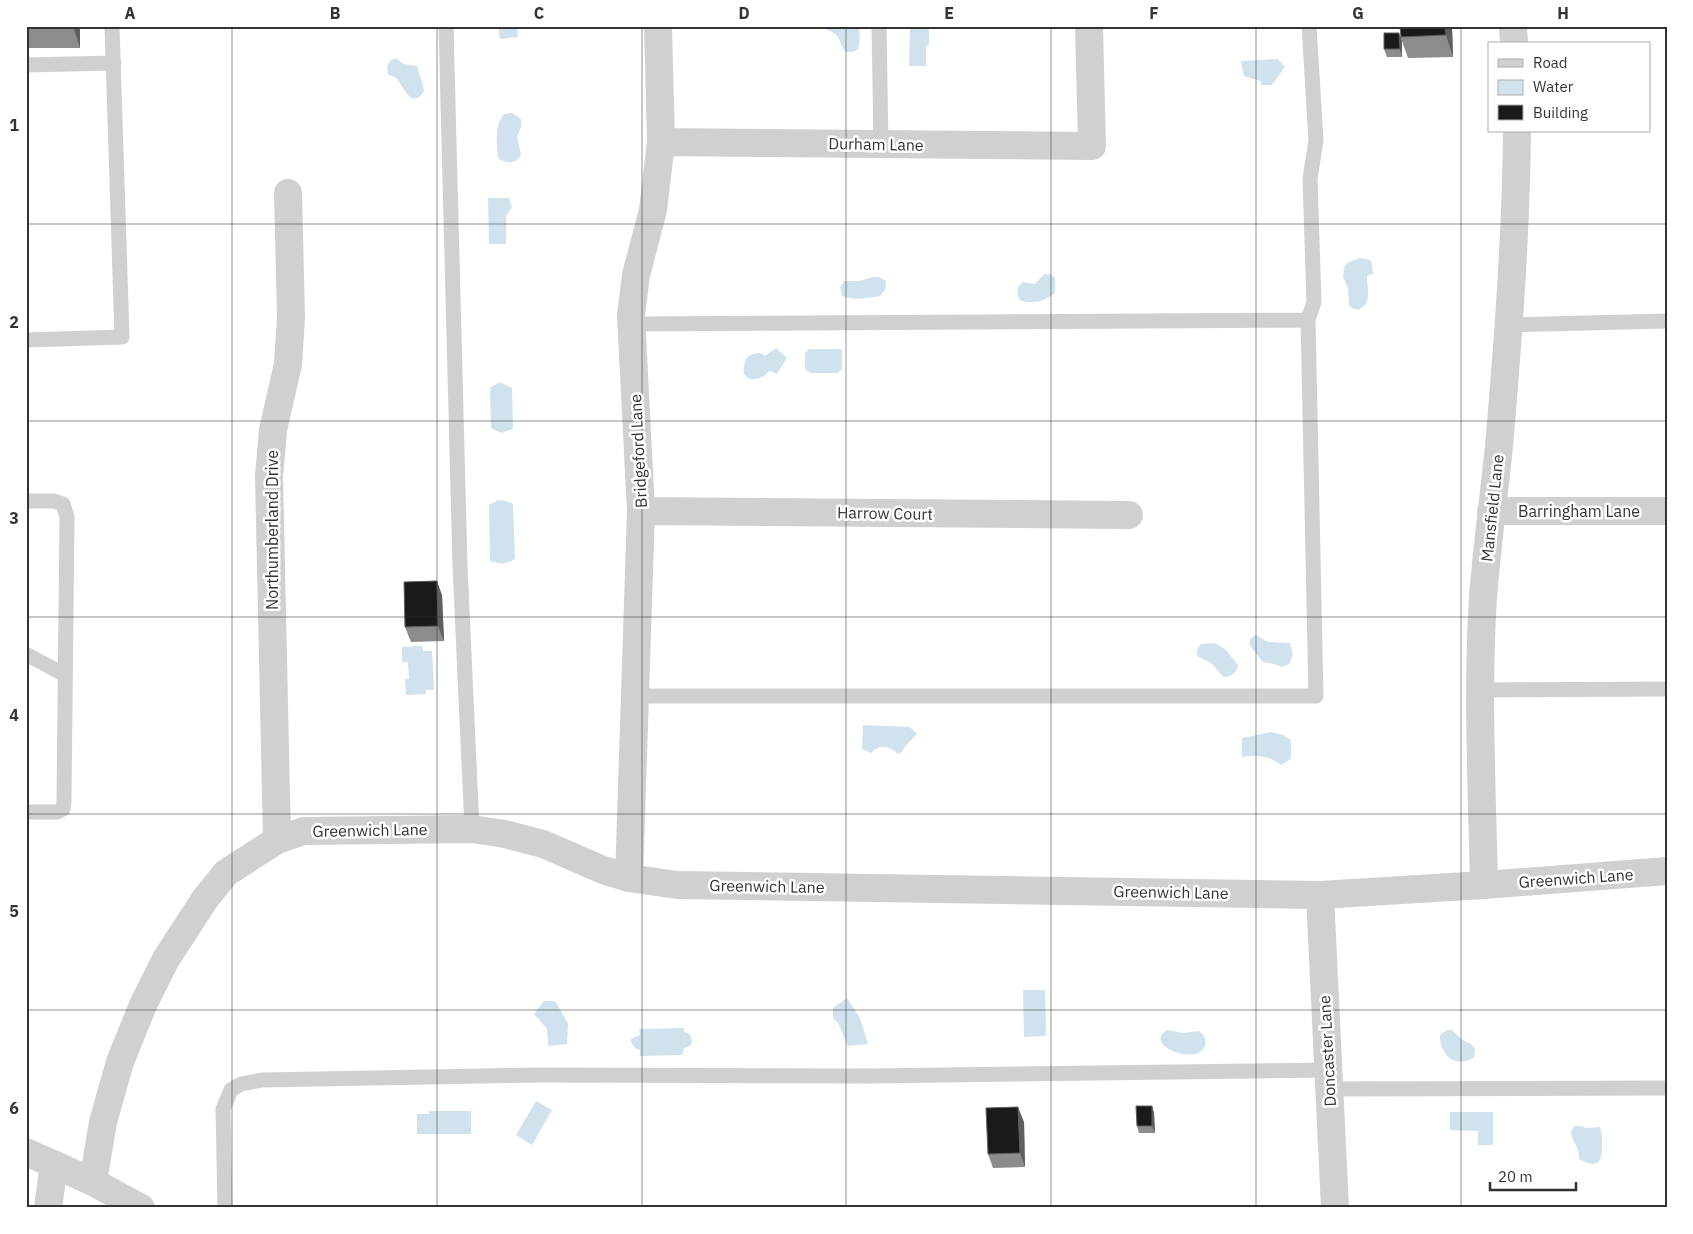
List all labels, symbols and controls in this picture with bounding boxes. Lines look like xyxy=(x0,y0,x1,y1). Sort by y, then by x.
text: A xyxy=(125,3,136,23)
text: B xyxy=(330,3,341,23)
text: C xyxy=(534,3,544,23)
text: D xyxy=(738,3,750,23)
text: E xyxy=(944,3,954,23)
text: F xyxy=(1149,3,1159,23)
text: G xyxy=(1352,3,1364,23)
text: H xyxy=(1557,3,1569,23)
legend xyxy=(1488,42,1650,132)
text: Road xyxy=(1533,53,1568,72)
text: Water xyxy=(1533,77,1574,96)
text: Building xyxy=(1533,103,1588,122)
text: 1 xyxy=(9,115,19,135)
street label: Durham Lane xyxy=(828,133,924,155)
text: 2 xyxy=(9,312,19,332)
street label: Bridgeford Lane xyxy=(625,393,651,508)
street label: Northumberland Drive xyxy=(262,450,282,610)
street label: Mansfield Lane xyxy=(1476,453,1508,563)
street label: Barringham Lane xyxy=(1518,501,1640,521)
street label: Harrow Court xyxy=(837,502,933,524)
text: 3 xyxy=(9,508,19,528)
text: 4 xyxy=(9,705,19,725)
street label: Greenwich Lane xyxy=(312,819,428,841)
street label: Greenwich Lane xyxy=(1518,864,1634,892)
street label: Greenwich Lane xyxy=(709,875,825,897)
street label: Greenwich Lane xyxy=(1113,881,1229,903)
text: 5 xyxy=(9,901,19,921)
street label: Doncaster Lane xyxy=(1314,995,1340,1107)
text: 6 xyxy=(9,1098,19,1118)
scale bar xyxy=(1490,1159,1577,1191)
text: 20 m xyxy=(1498,1167,1533,1186)

